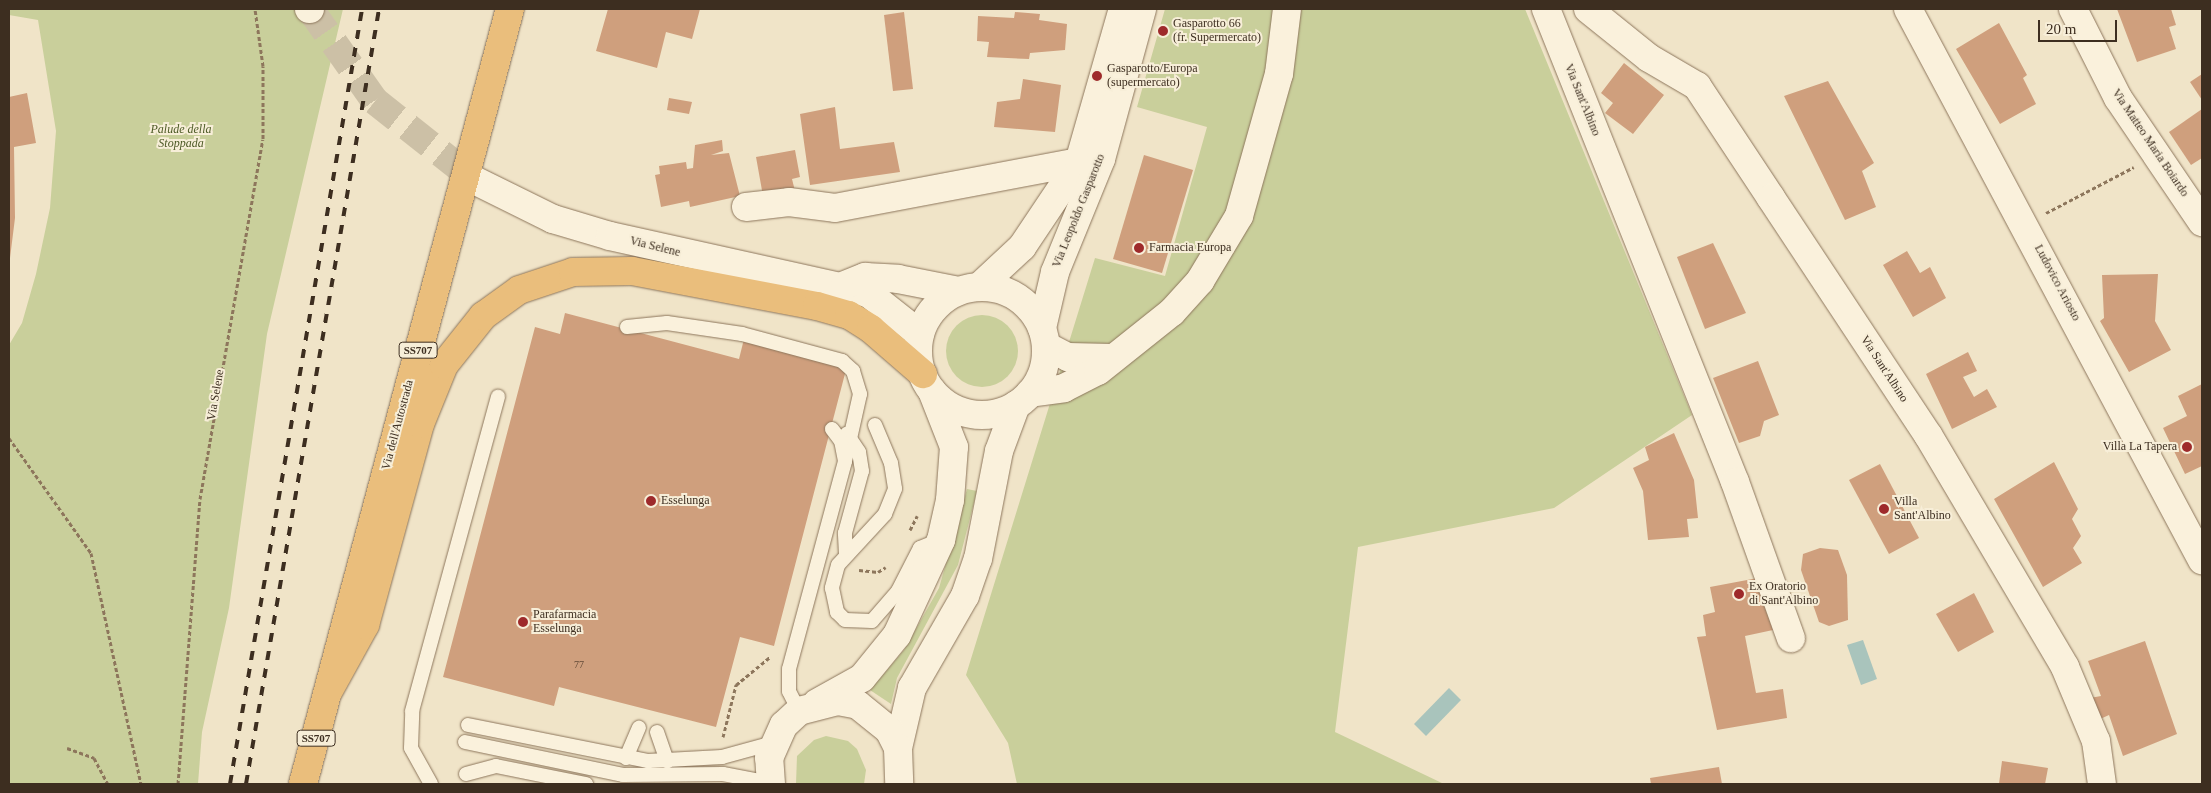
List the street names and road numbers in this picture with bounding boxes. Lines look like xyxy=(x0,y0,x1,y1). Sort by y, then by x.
street label: Via Sant'Albino xyxy=(1561,62,1603,138)
street label: Via Matteo Maria Boiardo xyxy=(2109,86,2191,200)
street label: Via Leopoldo Gasparotto xyxy=(1050,152,1108,270)
street label: Via Selene xyxy=(628,234,682,260)
street label: Ludovico Ariosto xyxy=(2031,242,2083,324)
street label: Via Sant'Albino xyxy=(1857,333,1911,405)
road number: SS707 xyxy=(398,342,438,358)
street label: Via Selene xyxy=(204,368,228,422)
street label: Via dell'Autostrada xyxy=(379,379,417,471)
road number: SS707 xyxy=(296,730,336,746)

